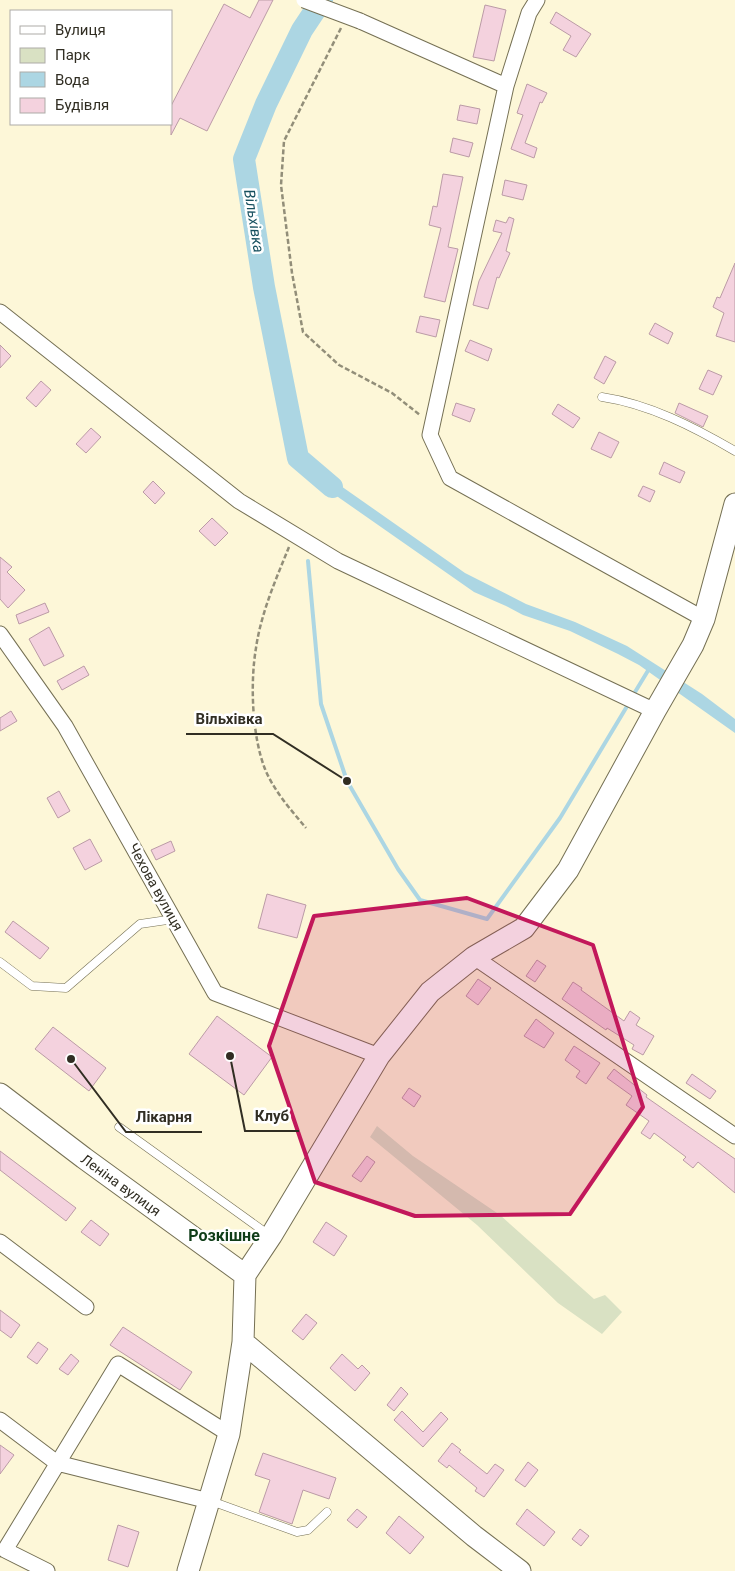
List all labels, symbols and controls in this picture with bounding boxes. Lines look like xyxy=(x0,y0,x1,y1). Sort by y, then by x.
legend xyxy=(10,10,172,125)
text: Вулиця xyxy=(55,21,106,39)
text: Парк xyxy=(55,46,90,64)
text: Вода xyxy=(55,71,90,89)
text: Будівля xyxy=(55,96,109,114)
water label: Вільхівка xyxy=(240,188,268,254)
callout: Вільхівка xyxy=(186,704,273,734)
text: Вільхівка xyxy=(196,710,262,728)
street label: Чехова вулиця xyxy=(125,841,187,933)
callout: Клуб xyxy=(245,1101,299,1131)
callout: Лікарня xyxy=(126,1102,202,1132)
text: Клуб xyxy=(255,1107,290,1125)
text: Лікарня xyxy=(136,1108,192,1126)
street label: Леніна вулиця xyxy=(78,1151,164,1219)
district label: Розкішне xyxy=(188,1226,260,1245)

